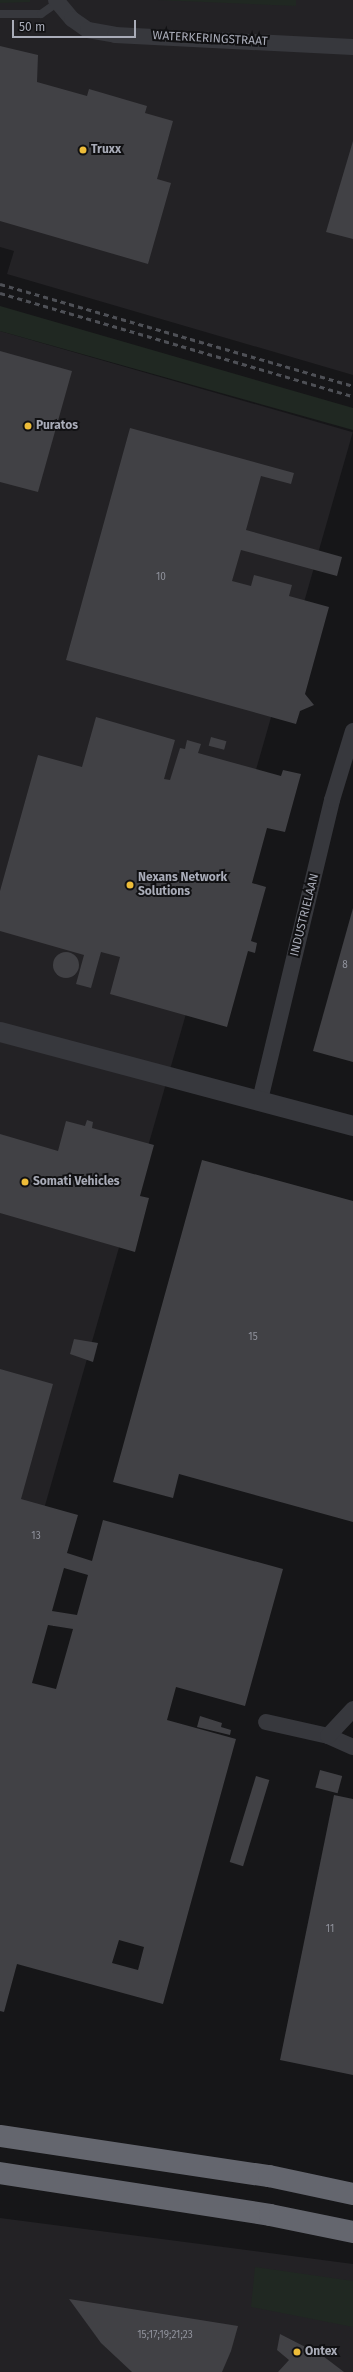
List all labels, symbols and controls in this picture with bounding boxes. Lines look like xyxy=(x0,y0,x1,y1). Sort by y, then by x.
scale bar xyxy=(14,12,138,38)
text: 50 m xyxy=(19,20,45,34)
street label: WATERKERINGSTRAAT xyxy=(152,29,268,49)
place label: Truxx xyxy=(91,143,121,157)
marker: Truxx xyxy=(78,145,88,155)
place label: Puratos xyxy=(36,419,78,433)
marker: Puratos xyxy=(23,421,33,431)
house number: 10 xyxy=(156,572,166,584)
place label: Nexans Network Solutions xyxy=(138,871,227,899)
street label: INDUSTRIELAAN xyxy=(288,872,322,958)
marker: Nexans Network Solutions xyxy=(125,880,135,890)
house number: 8 xyxy=(342,960,348,972)
place label: Somati Vehicles xyxy=(33,1175,120,1189)
marker: Somati Vehicles xyxy=(20,1177,30,1187)
house number: 15 xyxy=(248,1332,258,1344)
house number: 13 xyxy=(31,1531,41,1543)
house number: 11 xyxy=(326,1924,334,1936)
house number: 15;17;19;21;23 xyxy=(137,2330,193,2342)
place label: Ontex xyxy=(305,2345,337,2359)
marker: Ontex xyxy=(292,2347,302,2357)

